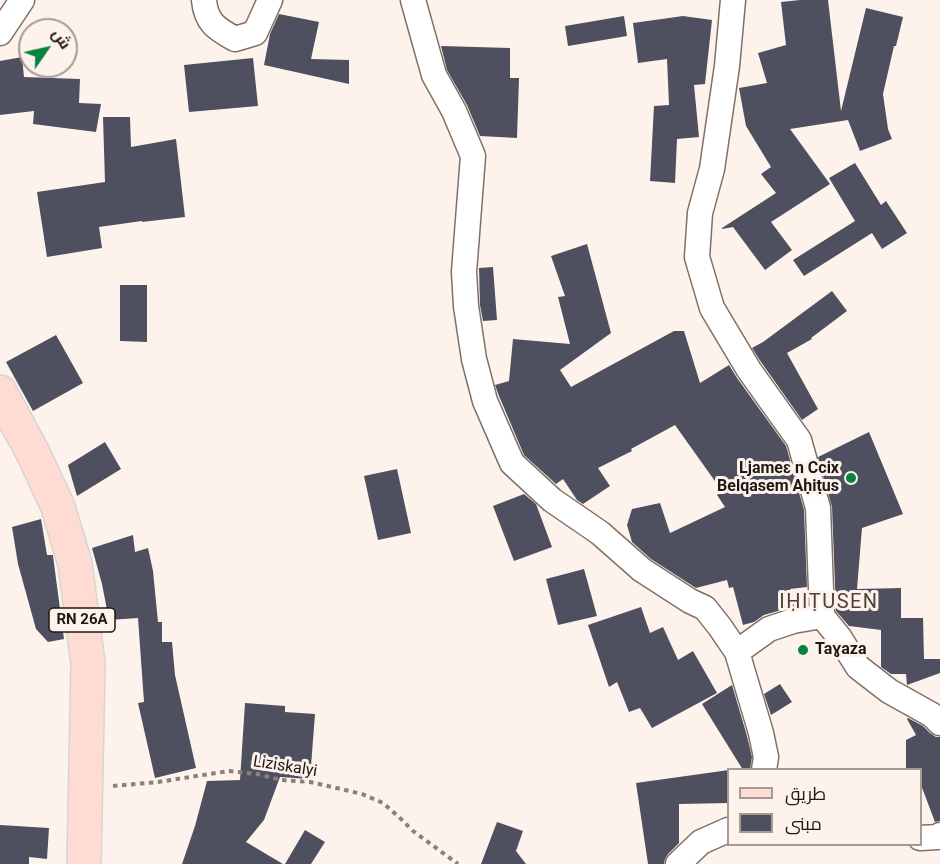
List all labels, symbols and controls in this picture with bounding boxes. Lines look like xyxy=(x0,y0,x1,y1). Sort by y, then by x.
north arrow xyxy=(18,18,78,78)
text: ش xyxy=(48,25,75,53)
place label: Ljameɛ n Ccix Belqasem Aḥiṭus xyxy=(717,459,839,497)
marker: Ljameɛ n Ccix Belqasem Aḥiṭus xyxy=(844,471,858,485)
district label: IḤIṬUSEN xyxy=(779,591,879,615)
road number: RN 26A xyxy=(49,608,115,632)
place label: Taɣaza xyxy=(815,640,866,660)
marker: Taɣaza xyxy=(796,643,810,657)
street label: Liziskalyi xyxy=(252,752,318,782)
legend xyxy=(727,768,922,846)
text: طريق xyxy=(785,783,826,804)
text: مبنى xyxy=(785,813,822,834)

